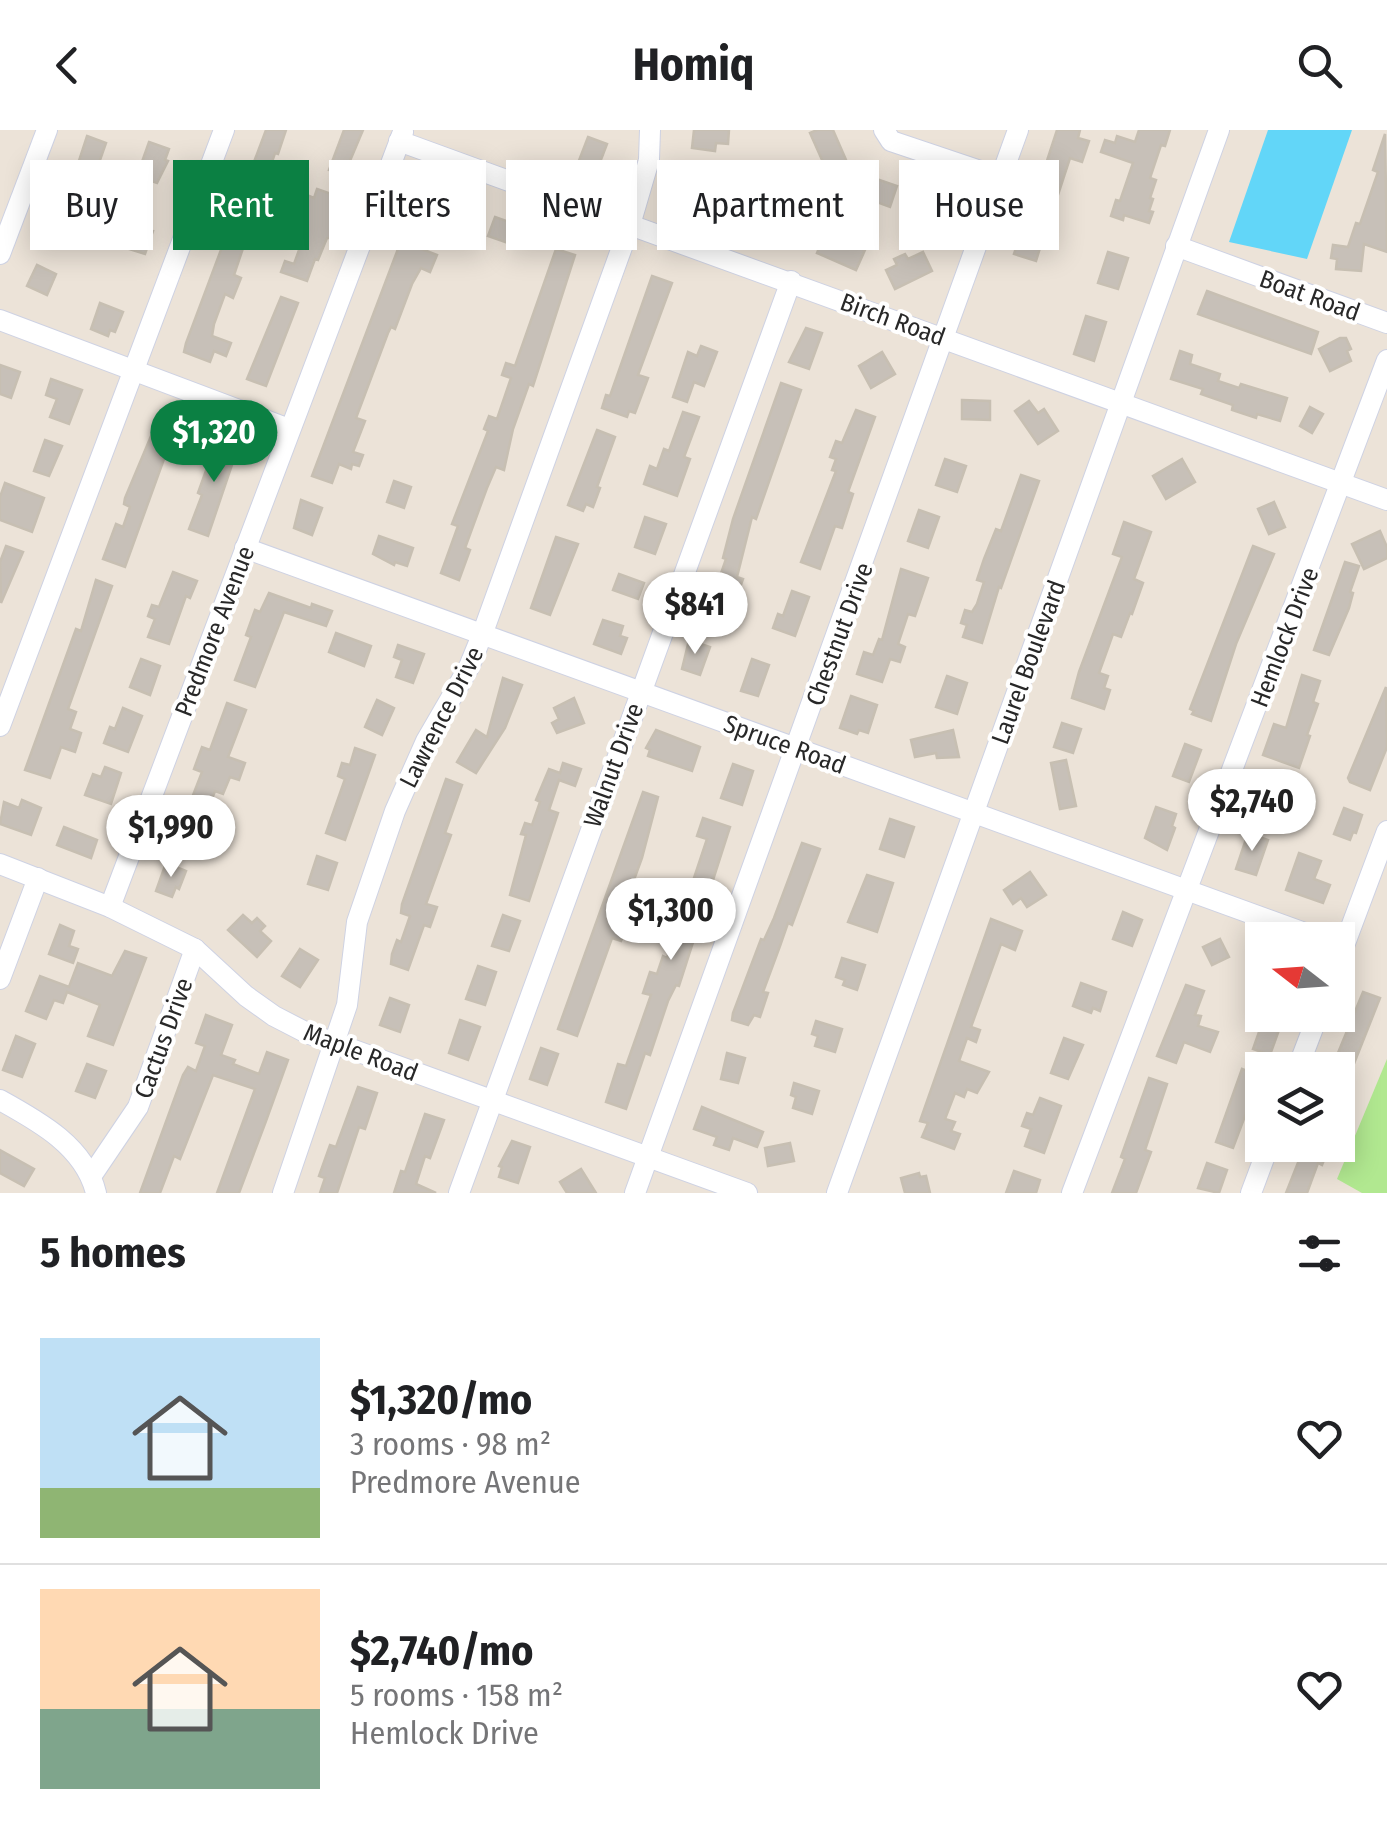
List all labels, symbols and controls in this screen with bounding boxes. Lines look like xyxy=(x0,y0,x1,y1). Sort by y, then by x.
icon: back xyxy=(40,38,95,93)
text: Homiq xyxy=(633,38,754,92)
icon: search xyxy=(1292,38,1347,93)
chip: Buy xyxy=(30,160,153,250)
chip: Rent xyxy=(173,160,309,250)
chip: Filters xyxy=(329,160,486,250)
chip: New xyxy=(506,160,637,250)
chip: Apartment xyxy=(657,160,879,250)
chip: House xyxy=(899,160,1059,250)
street label: Boat Road xyxy=(1255,264,1364,328)
street label: Birch Road xyxy=(836,287,949,353)
pin: $1,320 xyxy=(133,400,295,485)
text: $1,320 xyxy=(172,413,256,451)
street label: Predmore Avenue xyxy=(169,542,261,721)
street label: Chestnut Drive xyxy=(800,559,880,710)
street label: Hemlock Drive xyxy=(1244,563,1325,712)
pin: $841 xyxy=(636,572,754,657)
street label: Laurel Boulevard xyxy=(985,576,1072,748)
text: $841 xyxy=(665,585,725,623)
street label: Lawrence Drive xyxy=(393,642,490,793)
street label: Walnut Drive xyxy=(578,699,650,831)
street label: Spruce Road xyxy=(719,709,850,781)
pin: $2,740 xyxy=(1171,769,1333,854)
text: $2,740 xyxy=(1210,782,1294,820)
pin: $1,990 xyxy=(90,795,252,880)
text: $1,990 xyxy=(128,808,214,846)
pin: $1,300 xyxy=(590,878,752,963)
text: $1,300 xyxy=(628,891,714,929)
north arrow xyxy=(1245,922,1355,1032)
map controls xyxy=(1245,922,1355,1162)
street label: Cactus Drive xyxy=(128,974,200,1103)
street label: Maple Road xyxy=(299,1017,422,1088)
button: layers xyxy=(1245,1052,1355,1162)
icon: filters xyxy=(1292,1226,1347,1281)
text: 5 homes xyxy=(40,1228,186,1278)
text: $1,320/mo xyxy=(350,1375,532,1425)
icon: home xyxy=(120,1378,240,1498)
icon: heart xyxy=(1292,1411,1347,1466)
text: 3 rooms · 98 m² xyxy=(350,1425,551,1463)
text: Predmore Avenue xyxy=(350,1463,581,1501)
text: $2,740/mo xyxy=(350,1626,533,1676)
icon: home xyxy=(120,1629,240,1749)
icon: heart xyxy=(1292,1662,1347,1717)
text: 5 rooms · 158 m² xyxy=(350,1676,563,1714)
text: Hemlock Drive xyxy=(350,1714,539,1752)

